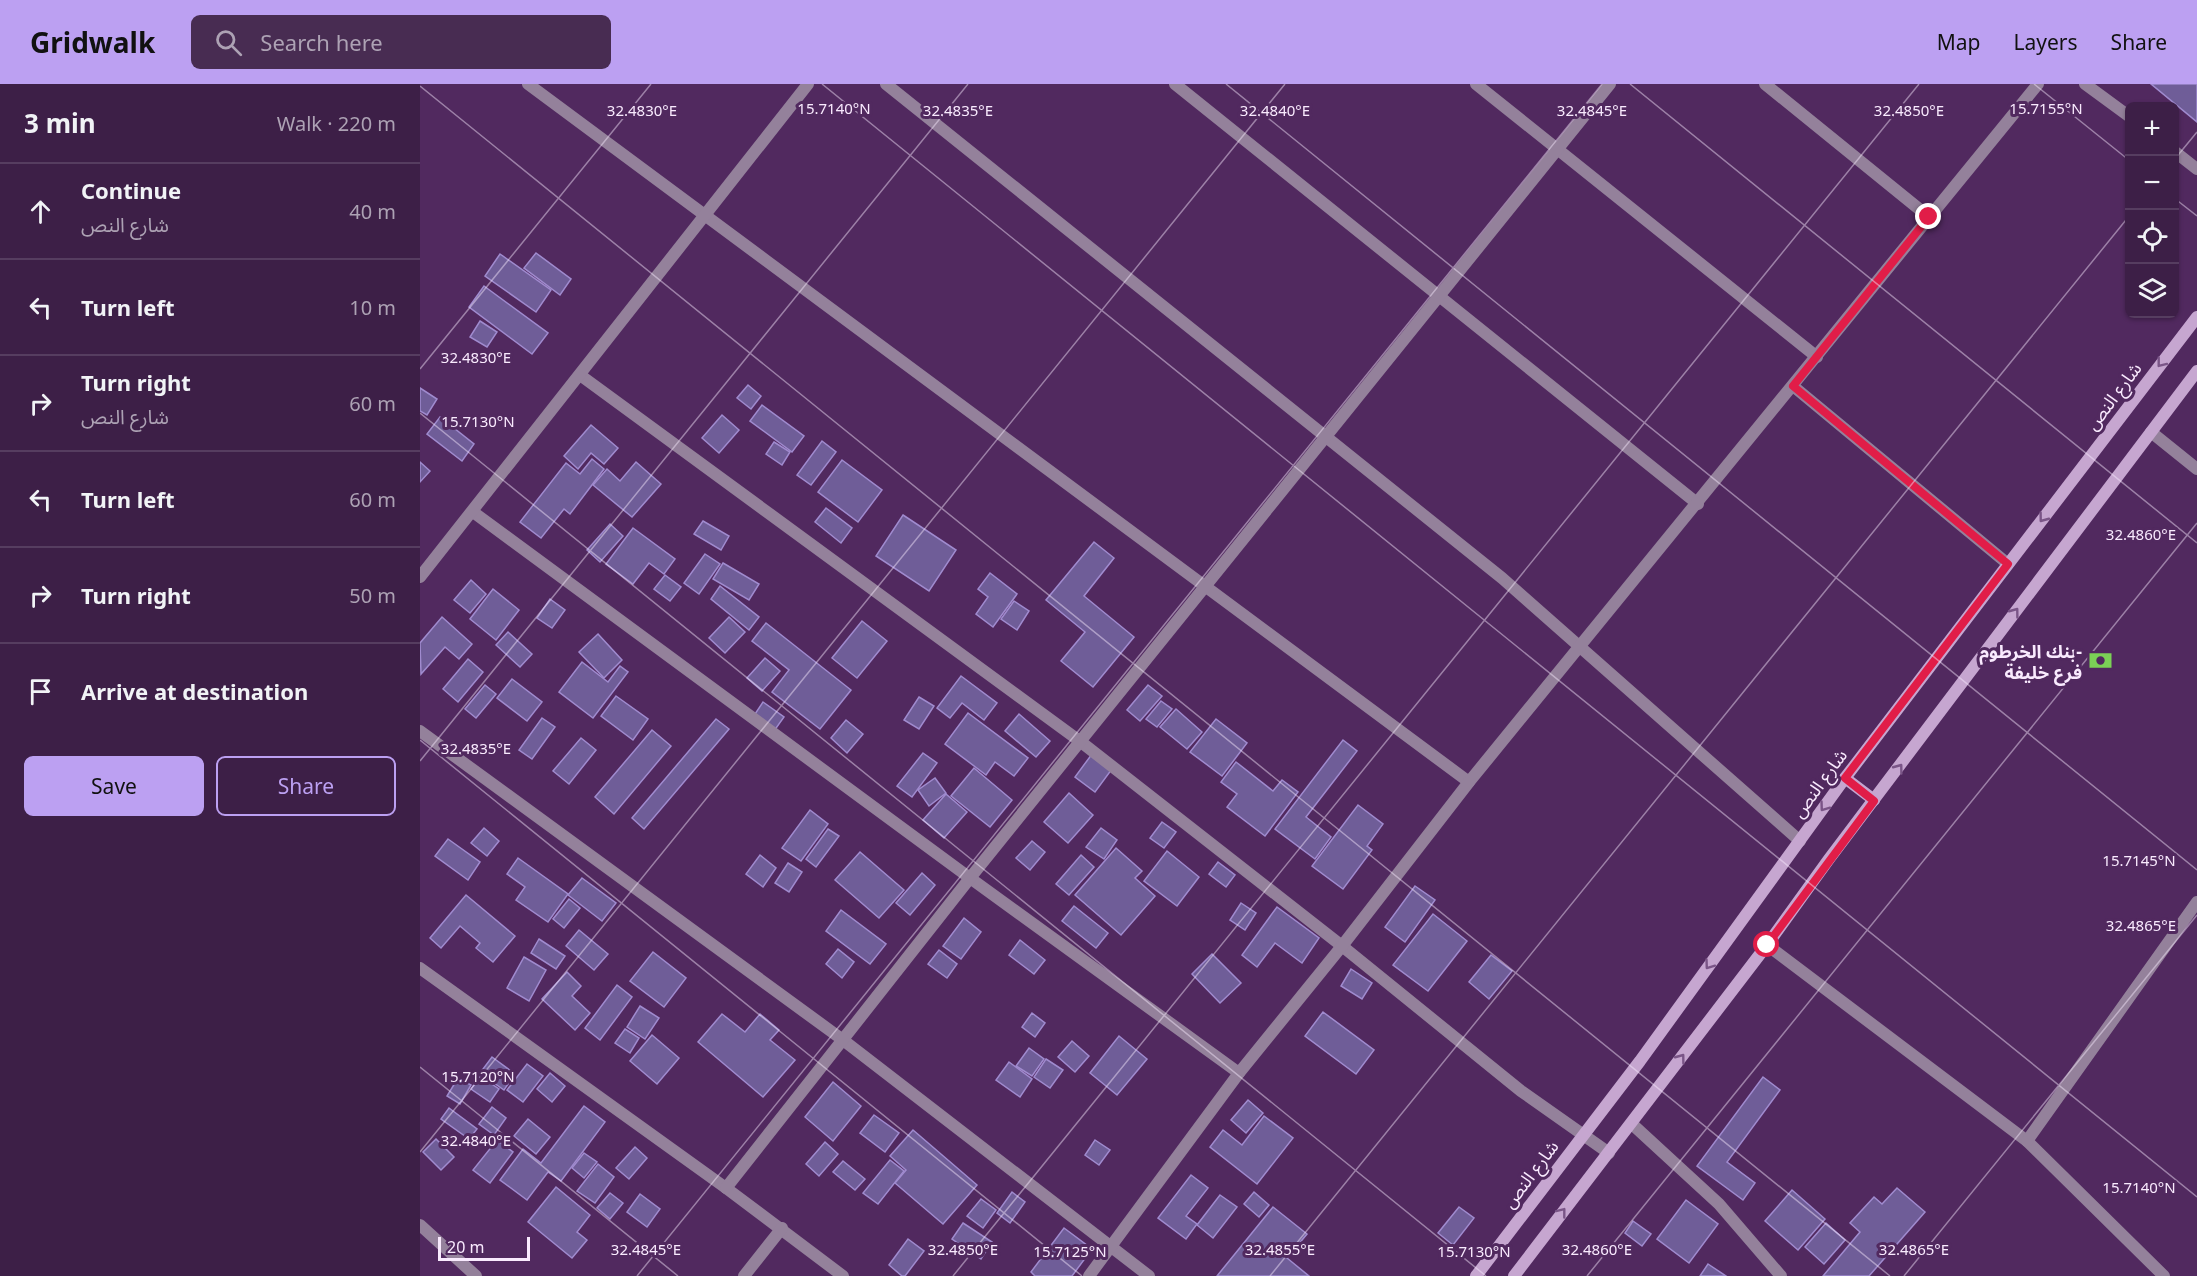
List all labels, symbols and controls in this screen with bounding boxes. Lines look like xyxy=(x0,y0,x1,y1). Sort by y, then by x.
search box xyxy=(191,15,611,69)
text: Gridwalk xyxy=(30,23,155,61)
icon: search xyxy=(212,26,245,59)
text: Search here xyxy=(260,27,383,57)
text: Map xyxy=(1937,28,1981,56)
text: Layers xyxy=(2014,28,2078,56)
text: Share xyxy=(2111,28,2167,56)
text: 15.7140°N xyxy=(797,98,871,118)
text: 15.7155°N xyxy=(2009,98,2083,118)
text: 32.4830°E xyxy=(607,100,677,120)
text: 32.4835°E xyxy=(923,100,993,120)
text: 32.4840°E xyxy=(1240,100,1310,120)
text: 32.4845°E xyxy=(1557,100,1627,120)
text: 32.4850°E xyxy=(1874,100,1944,120)
map controls xyxy=(2125,102,2179,318)
button: + xyxy=(2125,102,2179,156)
text: 3 min xyxy=(24,105,96,141)
text: Walk · 220 m xyxy=(277,110,396,137)
button: − xyxy=(2125,156,2179,210)
text: Continue xyxy=(81,175,181,205)
icon: ahead xyxy=(24,195,57,228)
text: 40 m xyxy=(349,198,396,225)
route end xyxy=(1915,203,1941,229)
button: locate xyxy=(2125,210,2179,264)
text: شارع النص xyxy=(81,211,169,238)
button: layers xyxy=(2125,264,2179,318)
icon: left xyxy=(24,291,57,324)
text: Turn left xyxy=(81,292,175,322)
text: 10 m xyxy=(349,294,396,321)
text: 32.4830°E xyxy=(441,347,511,367)
one-way arrow xyxy=(2158,356,2169,367)
street label: شارع النص xyxy=(2080,357,2149,437)
text: Turn right xyxy=(81,367,191,397)
icon: right xyxy=(24,387,57,420)
text: 60 m xyxy=(349,390,396,417)
text: شارع النص xyxy=(81,403,169,430)
text: 15.7130°N xyxy=(441,411,515,431)
icon: left xyxy=(24,483,57,516)
text: Turn left xyxy=(81,484,175,514)
text: 60 m xyxy=(349,486,396,513)
one-way arrow xyxy=(2040,511,2051,522)
text: 32.4860°E xyxy=(2106,524,2176,544)
icon: right xyxy=(24,579,57,612)
text: Turn right xyxy=(81,580,191,610)
text: 50 m xyxy=(349,582,396,609)
one-way arrow xyxy=(2008,607,2019,618)
place label: بنك الخرطوم- فرع خليفة xyxy=(1979,639,2082,686)
bank icon: بنك الخرطوم- فرع خليفة xyxy=(2087,648,2113,674)
icon: arrive xyxy=(24,675,57,708)
text: Arrive at destination xyxy=(81,676,308,706)
text: 32.4835°E xyxy=(441,738,511,758)
street label: شارع النص xyxy=(1786,744,1854,824)
button: Save xyxy=(24,756,204,816)
button: Share xyxy=(216,756,396,816)
one-way arrow xyxy=(1891,763,1902,774)
one-way arrow xyxy=(1820,801,1831,812)
text: 15.7145°N xyxy=(2102,850,2176,870)
text: 32.4865°E xyxy=(2106,915,2176,935)
route start xyxy=(1753,931,1779,957)
one-way arrow xyxy=(1706,959,1717,970)
one-way arrow xyxy=(1674,1054,1685,1065)
text: 15.7120°N xyxy=(441,1066,515,1086)
text: 32.4840°E xyxy=(441,1130,511,1150)
street label: شارع النص xyxy=(1497,1135,1566,1215)
text: 15.7140°N xyxy=(2102,1177,2176,1197)
one-way arrow xyxy=(1554,1208,1565,1219)
scale bar xyxy=(438,1234,530,1262)
text: 20 m xyxy=(447,1236,484,1258)
text: 32.4845°E xyxy=(611,1239,681,1259)
text: 32.4850°E xyxy=(928,1239,998,1259)
text: 32.4855°E xyxy=(1245,1239,1315,1259)
text: 32.4860°E xyxy=(1562,1239,1632,1259)
text: 32.4865°E xyxy=(1879,1239,1949,1259)
text: 15.7125°N xyxy=(1033,1241,1107,1261)
text: 15.7130°N xyxy=(1437,1241,1511,1261)

